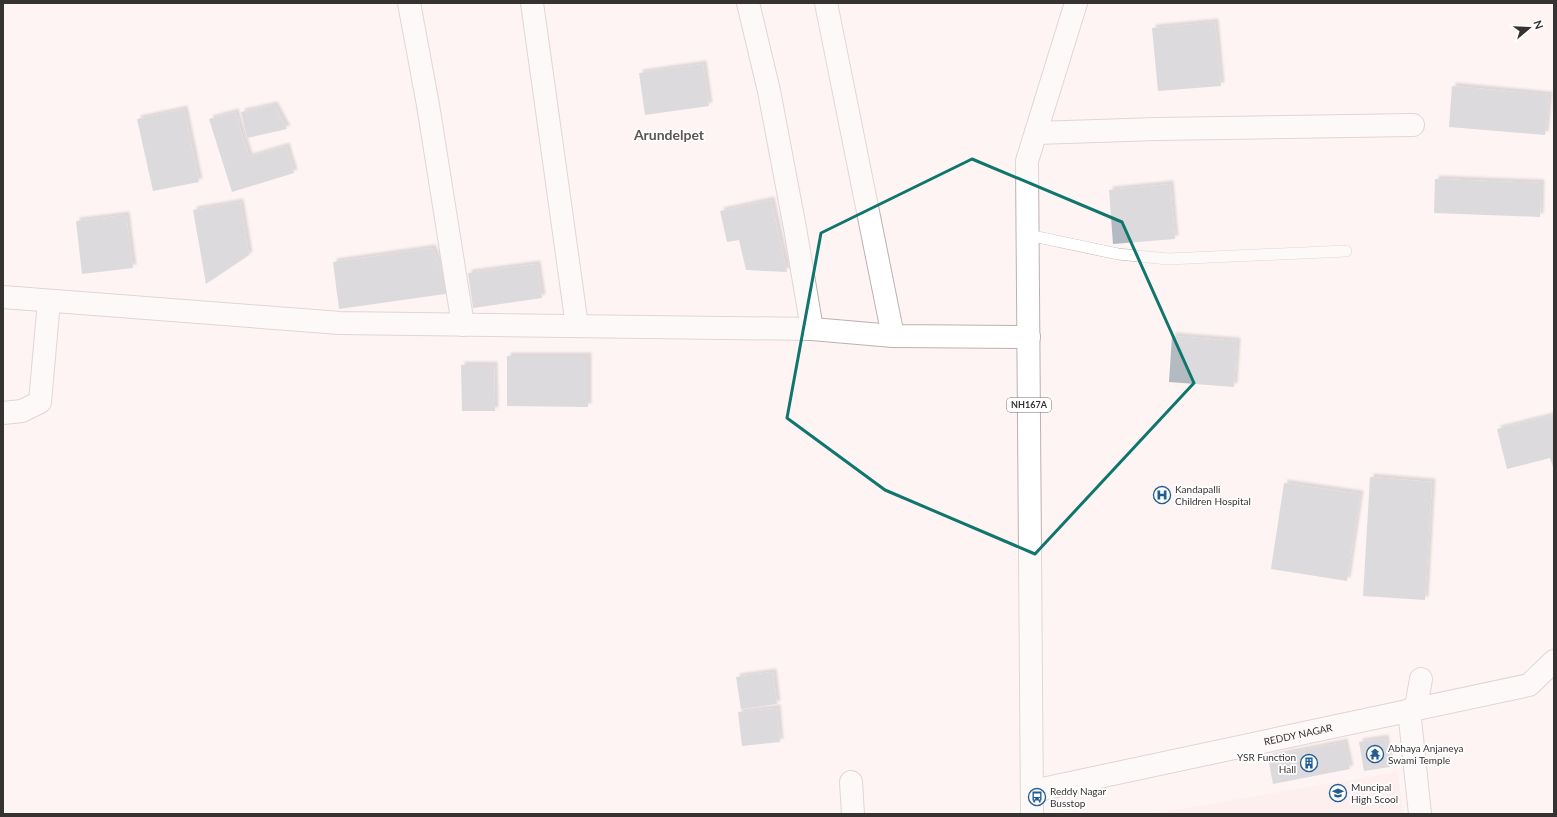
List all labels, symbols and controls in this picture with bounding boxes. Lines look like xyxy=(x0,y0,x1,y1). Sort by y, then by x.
north arrow xyxy=(1509,8,1549,48)
text: N xyxy=(1531,18,1546,31)
district label: Arundelpet xyxy=(633,126,705,143)
road number: NH167A xyxy=(1007,398,1051,412)
place label: Kandapalli Children Hospital xyxy=(1175,483,1251,507)
hospital icon: Kandapalli Children Hospital xyxy=(1152,485,1172,505)
street label: REDDY NAGAR xyxy=(1263,721,1334,748)
place label: Abhaya Anjaneya Swami Temple xyxy=(1388,742,1464,766)
temple icon: Abhaya Anjaneya Swami Temple xyxy=(1365,744,1385,764)
place label: YSR Function Hall xyxy=(1237,751,1296,775)
building icon: YSR Function Hall xyxy=(1299,753,1319,773)
place label: Muncipal High Scool xyxy=(1351,781,1398,805)
school or university icon: Muncipal High Scool xyxy=(1328,783,1348,803)
place label: Reddy Nagar Busstop xyxy=(1050,785,1107,809)
bus stop icon: Reddy Nagar Busstop xyxy=(1027,787,1047,807)

